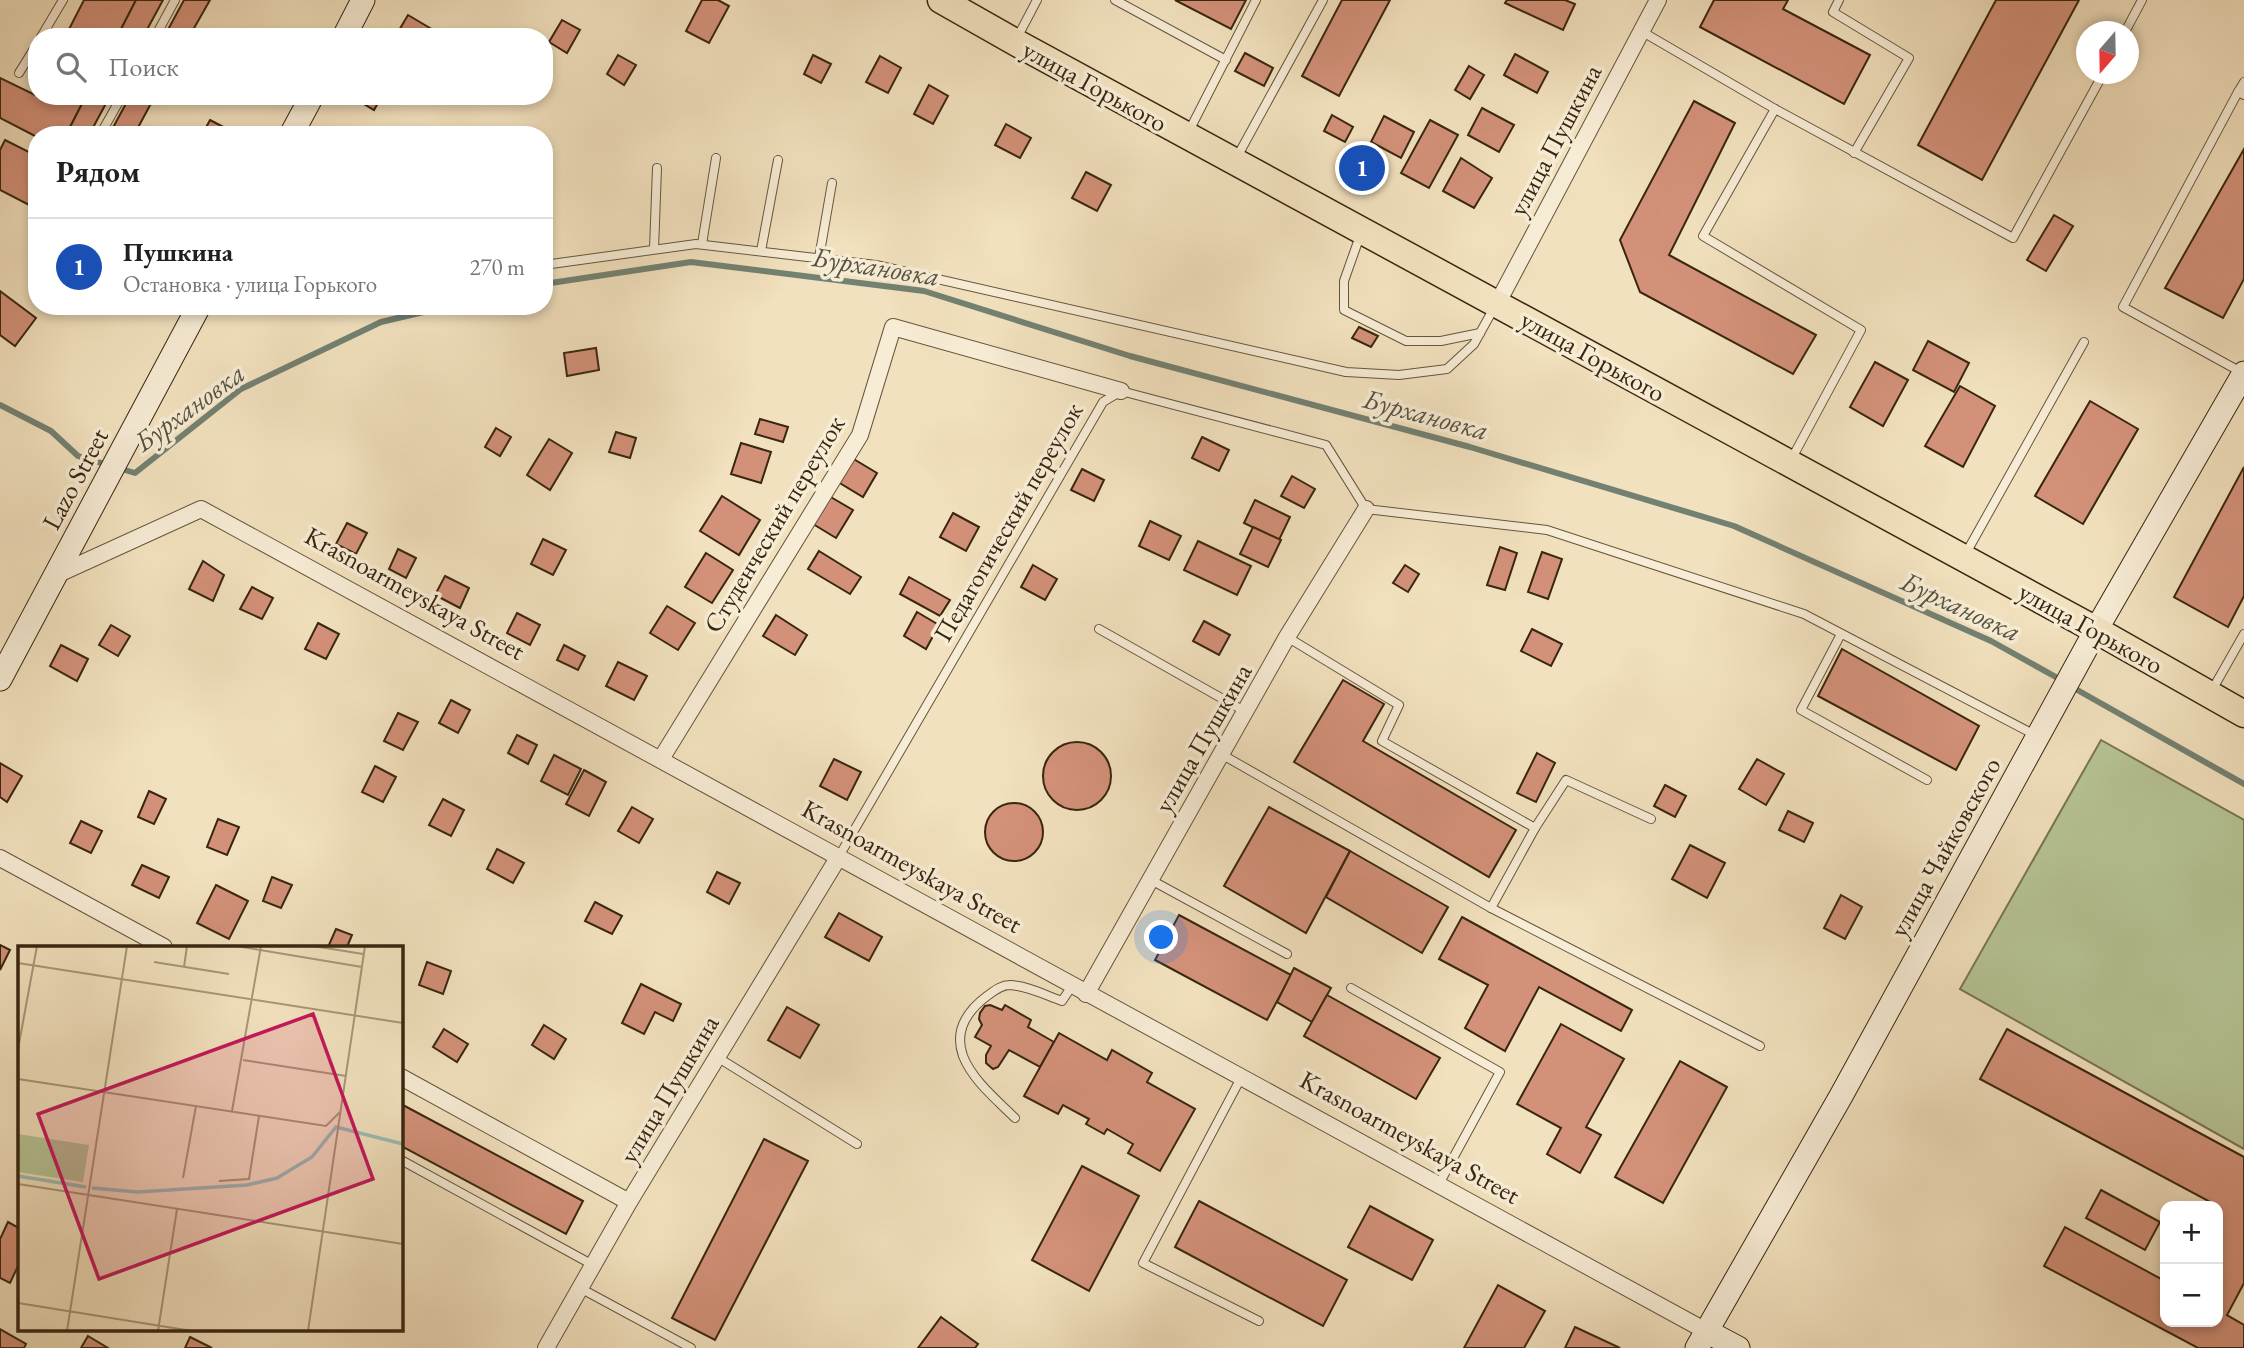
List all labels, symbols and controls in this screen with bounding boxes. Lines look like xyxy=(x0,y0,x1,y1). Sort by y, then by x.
north arrow xyxy=(2076,21,2139,84)
search box xyxy=(28,28,553,105)
street label: улица Горького xyxy=(1017,32,1173,140)
icon: search xyxy=(52,48,90,86)
text: Поиск xyxy=(108,50,179,84)
street label: улица Пушкина xyxy=(1501,58,1609,222)
pin: 1 xyxy=(1339,142,1385,194)
text: Рядом xyxy=(56,152,140,191)
text: Пушкина xyxy=(123,235,233,269)
water label: Бурхановка xyxy=(809,238,942,294)
text: 1 xyxy=(73,252,85,282)
text: 270 m xyxy=(469,252,525,282)
text: Остановка · улица Горького xyxy=(123,269,377,299)
street label: улица Горького xyxy=(1515,302,1671,410)
water label: Бурхановка xyxy=(126,355,251,460)
water label: Бурхановка xyxy=(1358,380,1493,448)
street label: Педагогический переулок xyxy=(926,396,1091,648)
street label: Студенческий переулок xyxy=(696,409,853,639)
street label: Lazo Street xyxy=(34,422,116,536)
street label: Krasnoarmeyskaya Street xyxy=(299,518,531,668)
water label: Бурхановка xyxy=(1894,562,2027,649)
street label: улица Горького xyxy=(2013,574,2169,682)
street label: улица Пушкина xyxy=(1147,657,1260,819)
street label: улица Чайковского xyxy=(1882,751,2008,943)
street label: Krasnoarmeyskaya Street xyxy=(796,791,1028,941)
your location xyxy=(1144,920,1178,954)
inset map xyxy=(18,946,402,1330)
street label: улица Пушкина xyxy=(611,1008,727,1169)
street label: Krasnoarmeyskaya Street xyxy=(1294,1062,1526,1212)
map controls xyxy=(2160,1201,2223,1327)
button: + xyxy=(2160,1201,2223,1264)
button: − xyxy=(2160,1264,2223,1327)

